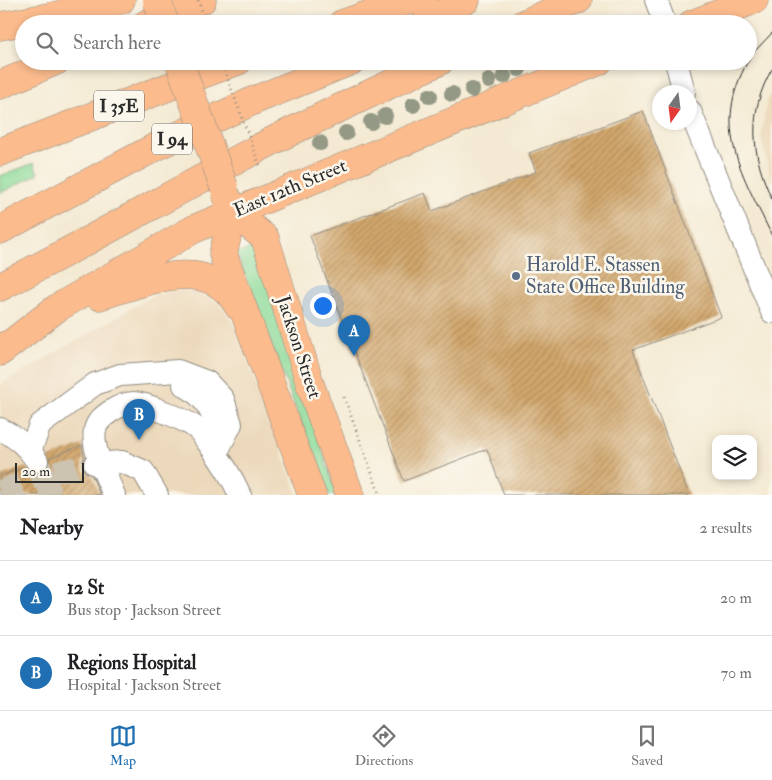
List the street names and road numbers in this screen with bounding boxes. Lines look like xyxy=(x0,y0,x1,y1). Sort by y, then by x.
road number: I 35E xyxy=(94,90,144,122)
road number: I 94 xyxy=(152,124,192,154)
street label: East 12th Street xyxy=(230,153,350,223)
street label: Jackson Street xyxy=(271,291,327,402)

